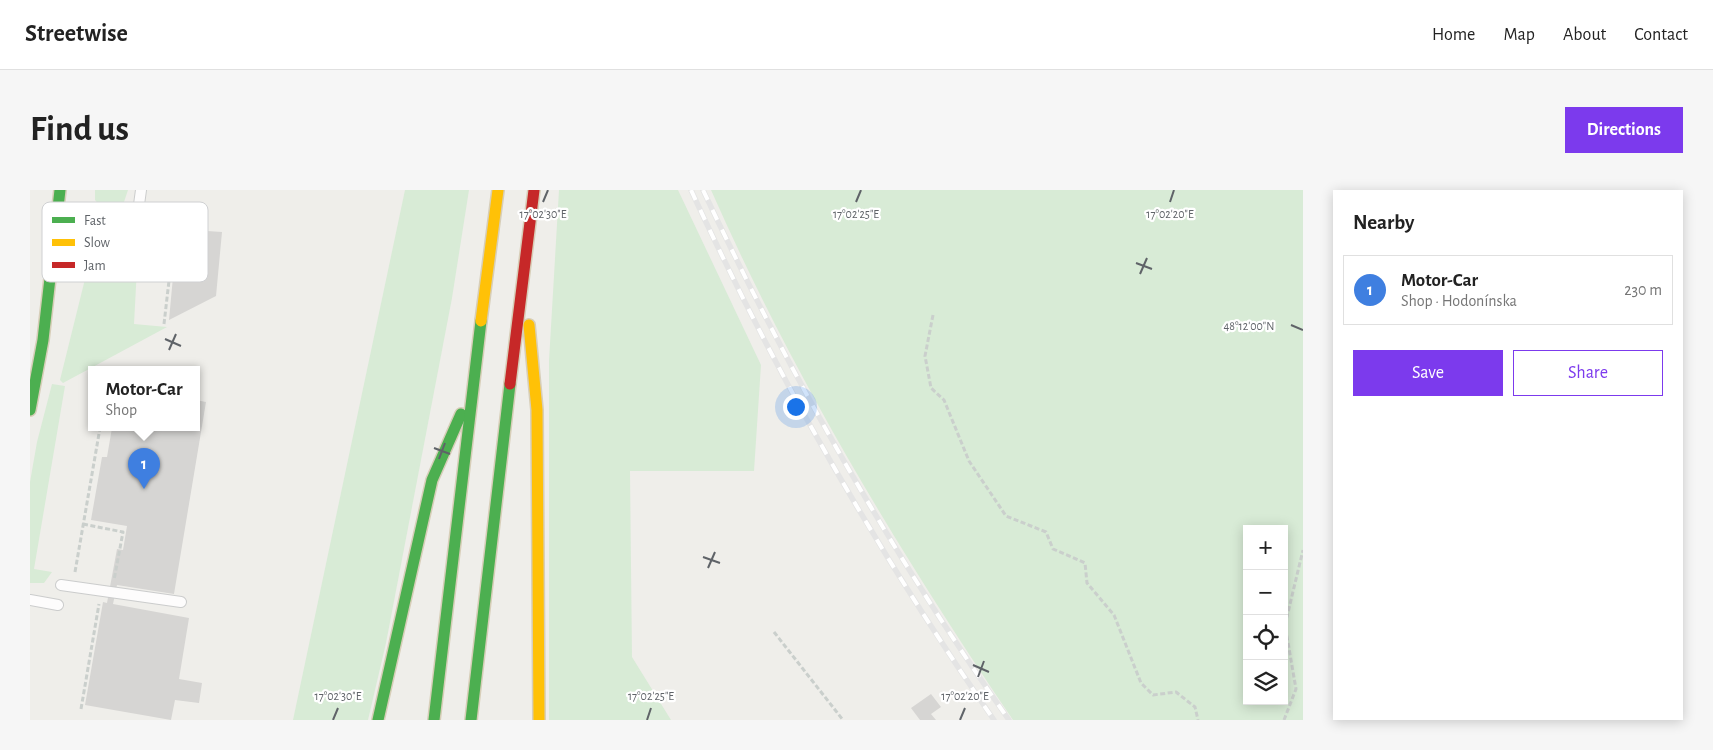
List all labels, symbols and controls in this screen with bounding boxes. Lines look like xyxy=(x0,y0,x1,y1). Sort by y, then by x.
text: Streetwise xyxy=(25,22,128,46)
text: Home xyxy=(1432,26,1475,44)
text: Map xyxy=(1503,26,1535,44)
text: About xyxy=(1563,26,1606,44)
text: Contact xyxy=(1634,26,1688,44)
button: Directions xyxy=(1565,107,1683,153)
text: Find us xyxy=(30,112,129,147)
legend xyxy=(42,202,208,282)
text: 17°02'30"E xyxy=(520,208,567,220)
text: 17°02'25"E xyxy=(833,208,879,220)
text: 17°02'20"E xyxy=(1146,208,1194,220)
text: Nearby xyxy=(1353,212,1414,233)
text: Fast xyxy=(84,214,106,228)
text: Slow xyxy=(84,236,111,250)
text: Jam xyxy=(84,259,106,273)
text: Motor-Car xyxy=(1401,271,1478,290)
text: 1 xyxy=(1367,282,1373,298)
text: 230 m xyxy=(1624,282,1662,298)
text: Shop · Hodonínska xyxy=(1401,293,1517,309)
text: 48°12'00"N xyxy=(1224,320,1274,332)
button: Save xyxy=(1353,350,1503,396)
button: Share xyxy=(1513,350,1663,396)
popup xyxy=(88,366,200,431)
text: Motor-Car xyxy=(105,380,183,399)
your location xyxy=(783,394,809,420)
text: Shop xyxy=(105,402,137,418)
pin: 1 xyxy=(128,448,160,489)
map controls xyxy=(1243,525,1288,705)
button: + xyxy=(1243,525,1288,570)
button: − xyxy=(1243,570,1288,615)
button: locate xyxy=(1243,615,1288,660)
button: layers xyxy=(1243,660,1288,705)
text: 17°02'30"E xyxy=(315,690,362,702)
text: 17°02'25"E xyxy=(628,690,674,702)
text: 17°02'20"E xyxy=(941,690,989,702)

